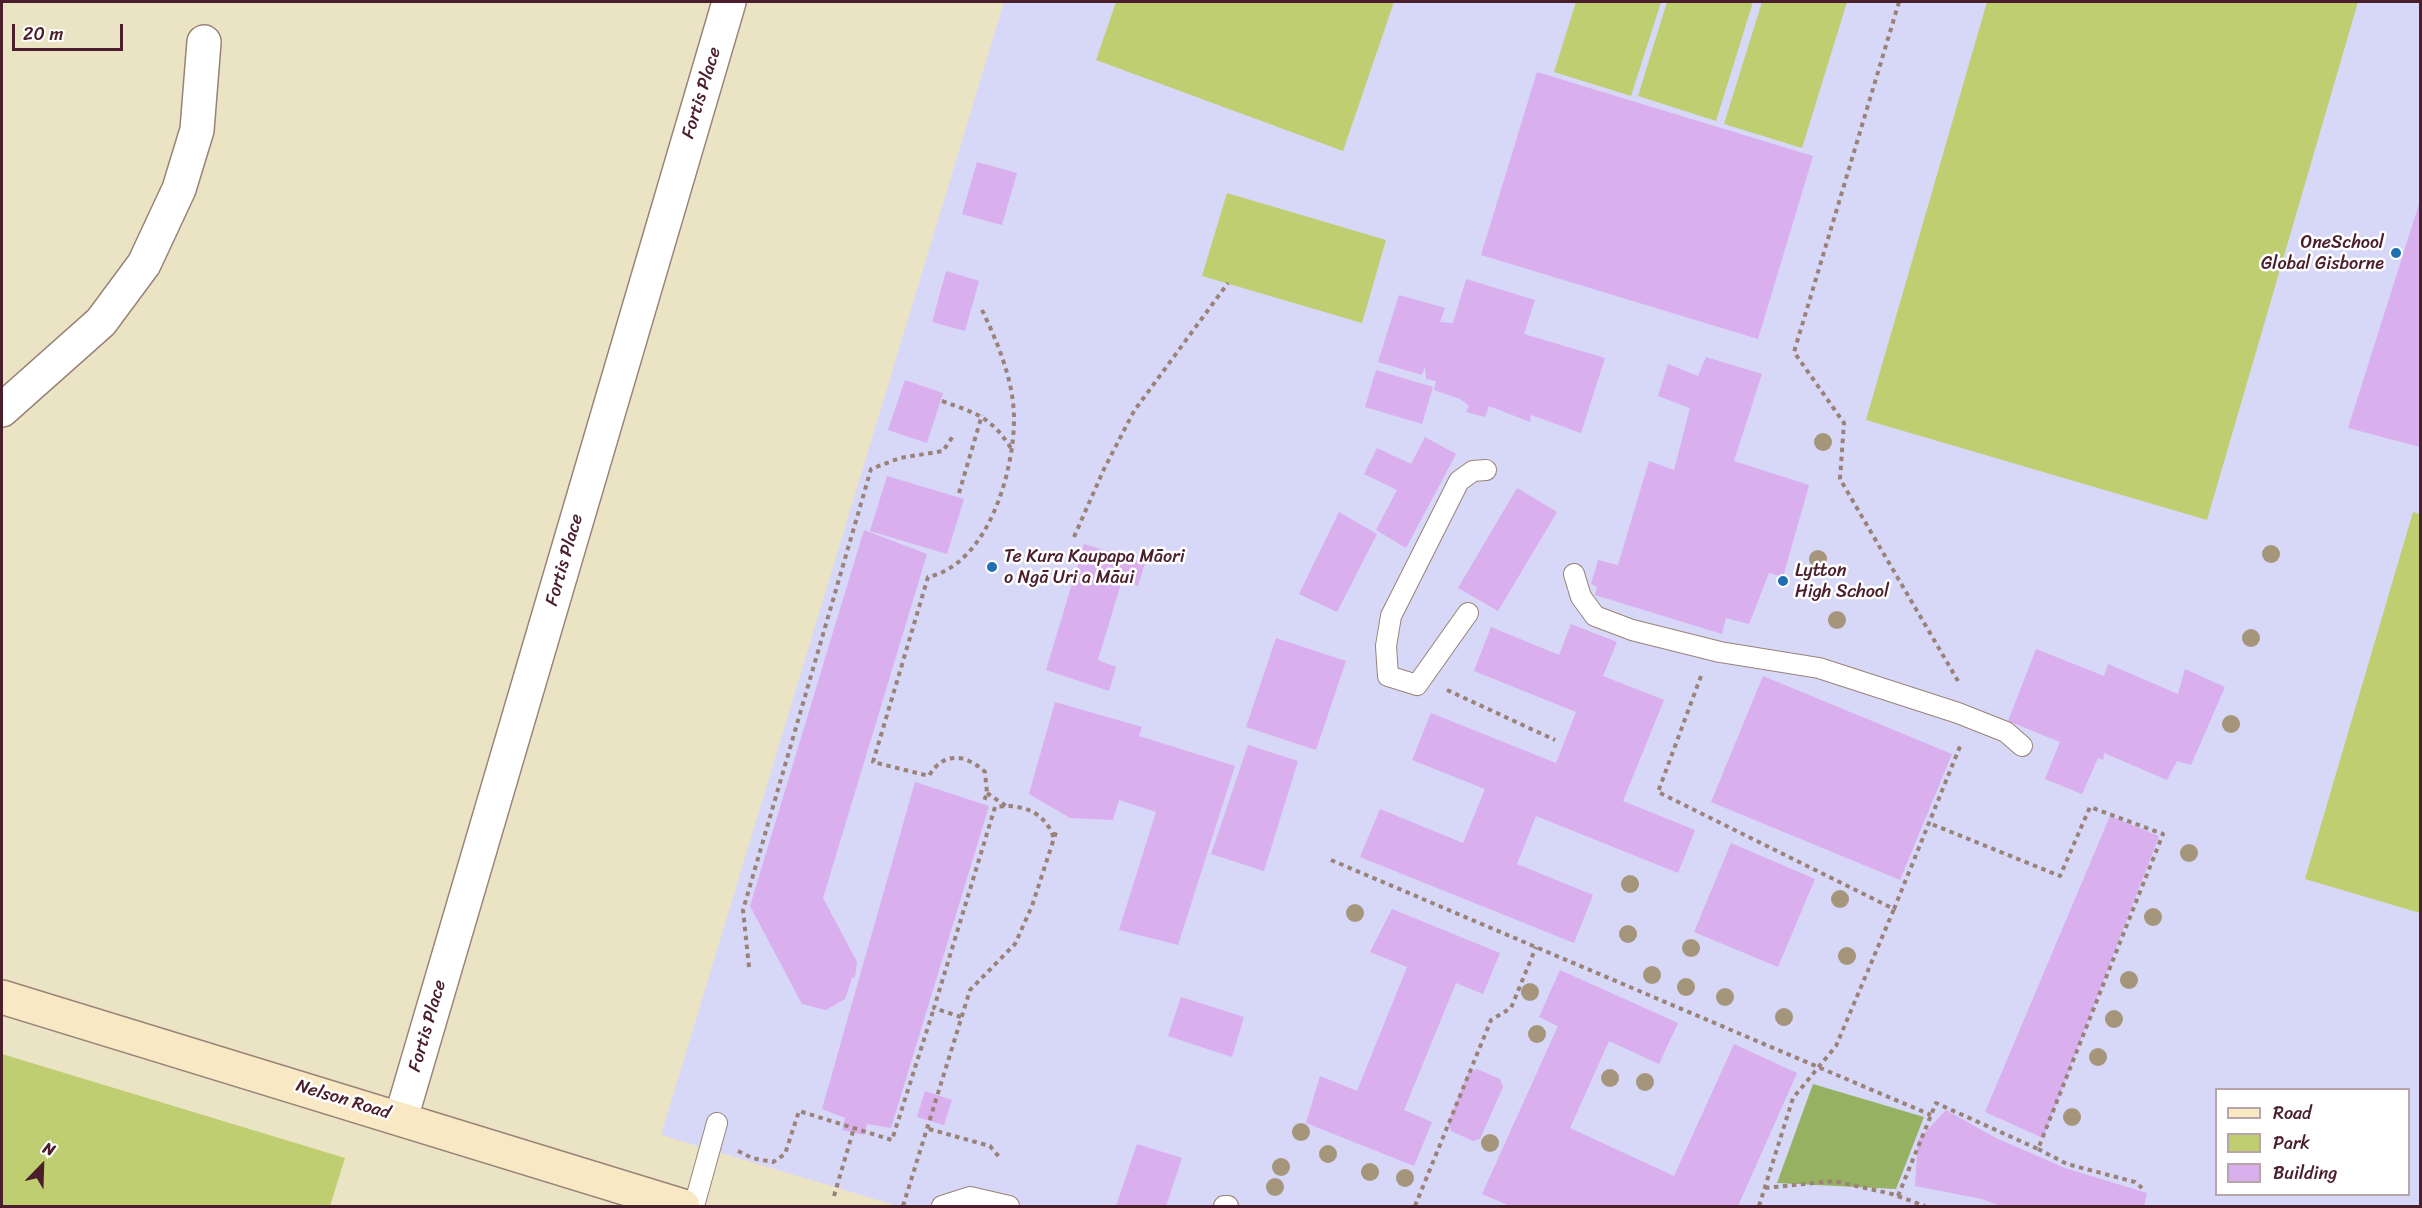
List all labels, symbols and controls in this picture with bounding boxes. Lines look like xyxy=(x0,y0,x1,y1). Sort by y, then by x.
scale bar xyxy=(15,12,126,50)
text: 20 m xyxy=(23,18,63,50)
street label: Fortis Place xyxy=(678,45,726,141)
place label: OneSchool Global Gisborne xyxy=(2261,232,2384,274)
marker: OneSchool Global Gisborne xyxy=(2389,246,2403,260)
street label: Fortis Place xyxy=(542,512,588,608)
place label: Te Kura Kaupapa Māori o Ngā Uri a Māui xyxy=(1004,546,1185,588)
marker: Te Kura Kaupapa Māori o Ngā Uri a Māui xyxy=(985,560,999,574)
place label: Lytton High School xyxy=(1795,560,1889,602)
marker: Lytton High School xyxy=(1776,574,1790,588)
street label: Fortis Place xyxy=(405,978,451,1074)
street label: Nelson Road xyxy=(293,1075,393,1125)
legend xyxy=(2215,1088,2410,1196)
text: Road xyxy=(2273,1097,2312,1129)
text: Park xyxy=(2273,1127,2310,1159)
text: N xyxy=(38,1133,60,1164)
north arrow xyxy=(12,1136,72,1196)
text: Building xyxy=(2273,1157,2337,1189)

